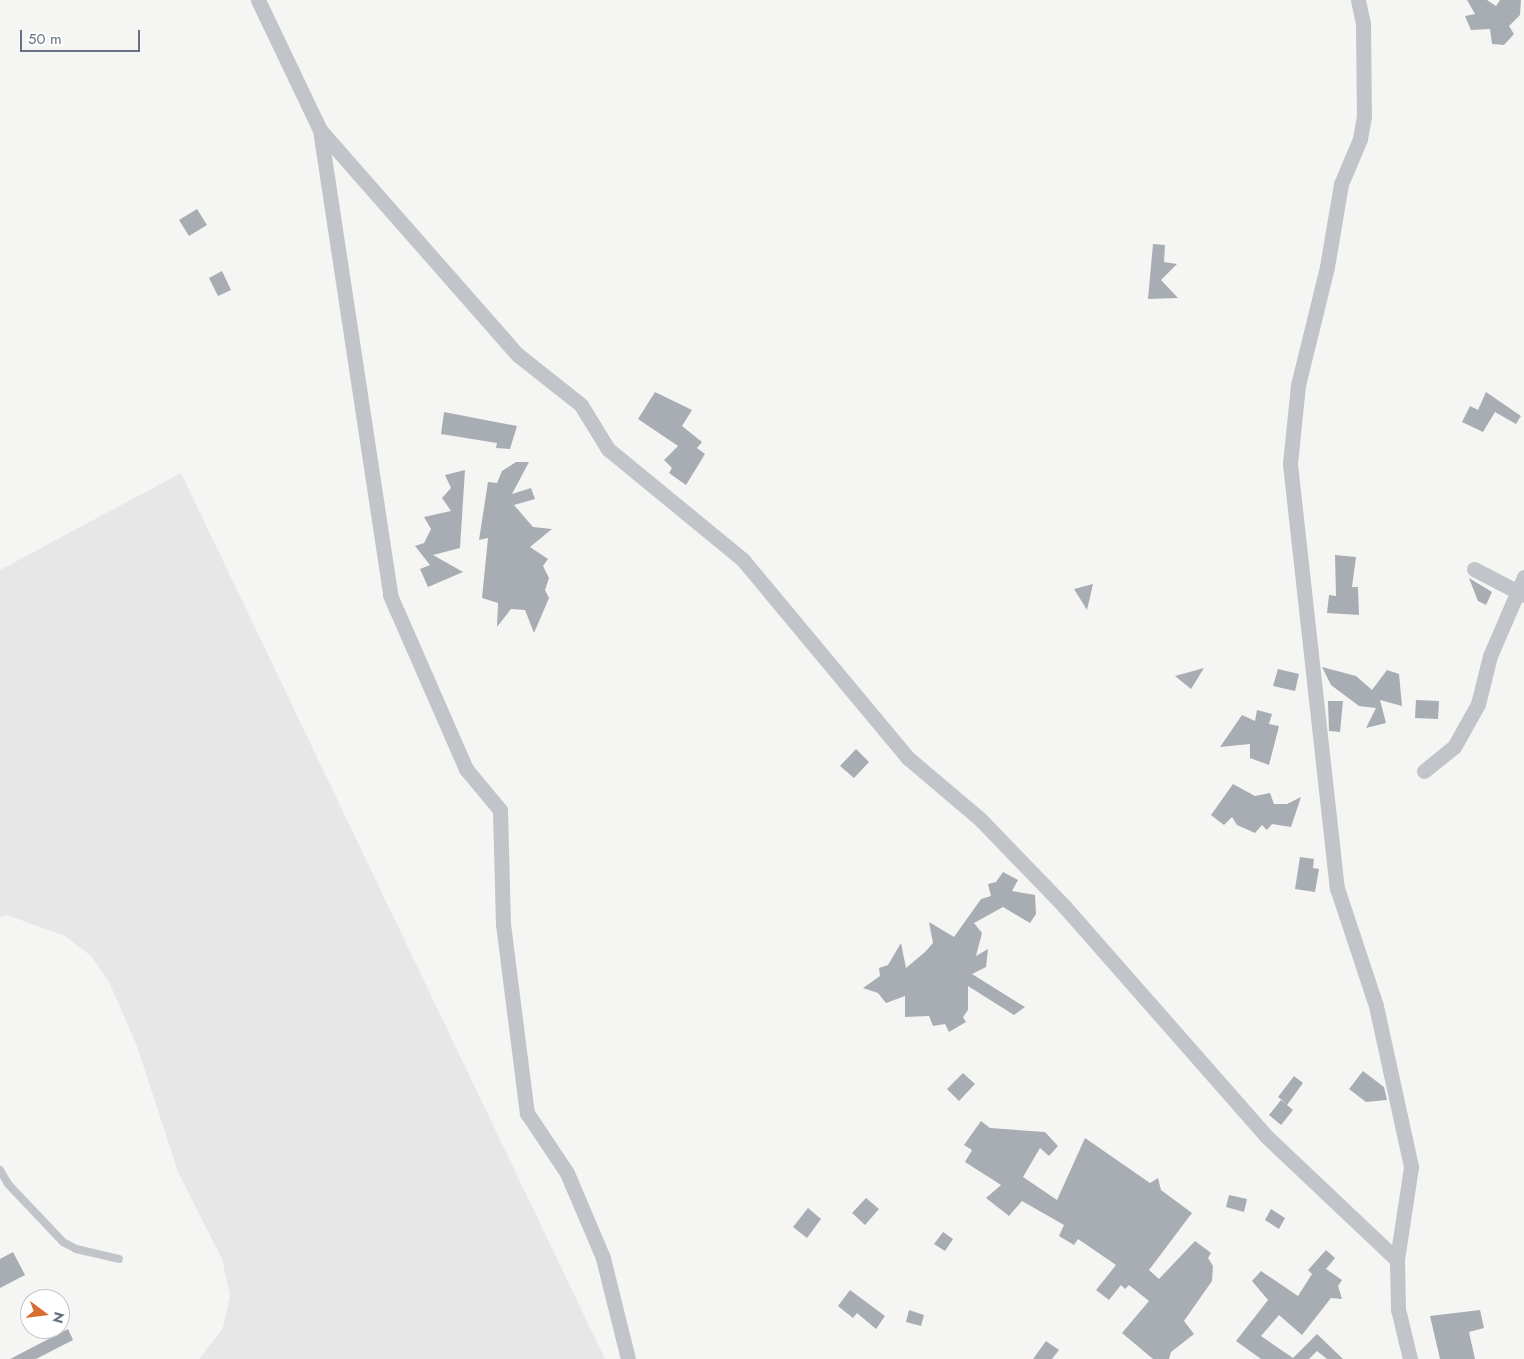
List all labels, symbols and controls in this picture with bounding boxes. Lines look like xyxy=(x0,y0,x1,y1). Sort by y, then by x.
scale bar xyxy=(22,20,142,52)
text: 50 m xyxy=(28,28,62,50)
north arrow xyxy=(20,1289,70,1339)
text: N xyxy=(47,1310,70,1326)

